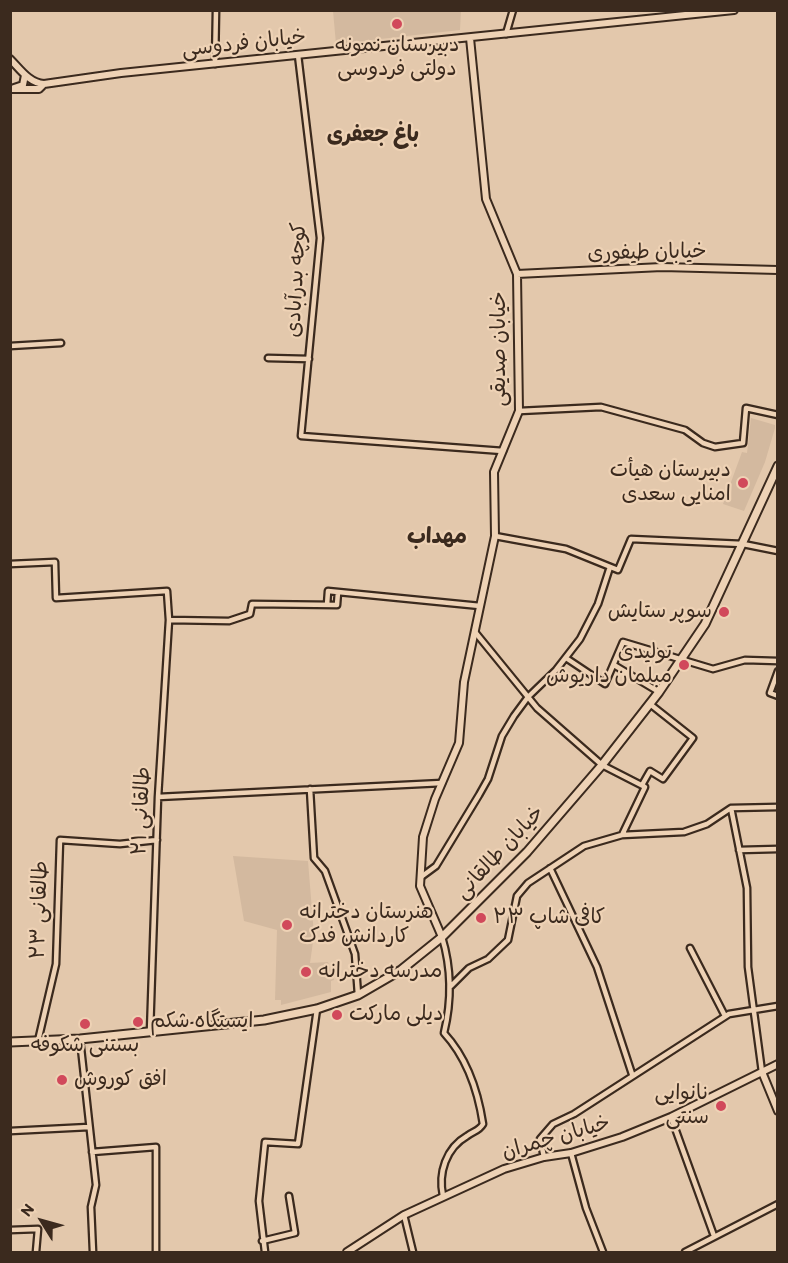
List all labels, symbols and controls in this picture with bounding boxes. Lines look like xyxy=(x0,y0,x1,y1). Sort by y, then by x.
marker: دبیرستان نمونه دولتی فردوسی xyxy=(390,17,404,31)
street label: خیابان فردوسی xyxy=(181,25,307,63)
place label: دبیرستان نمونه دولتی فردوسی xyxy=(335,33,459,83)
district label: باغ جعفری xyxy=(327,122,419,148)
street label: کوچه بدرآبادی xyxy=(281,222,313,338)
street label: خیابان طیفوری xyxy=(587,239,707,267)
street label: خیابان صدیقی xyxy=(487,291,513,407)
place label: دبیرستان هیأت امنایی سعدی xyxy=(610,458,731,508)
marker: دبیرستان هیأت امنایی سعدی xyxy=(736,476,750,490)
district label: مهداب xyxy=(407,524,467,550)
place label: سوپر ستایش xyxy=(608,599,712,625)
marker: سوپر ستایش xyxy=(717,605,731,619)
place label: تولیدی مبلمان داریوش xyxy=(546,640,672,690)
marker: تولیدی مبلمان داریوش xyxy=(677,658,691,672)
street label: طالقانی ۲۱ xyxy=(127,766,157,856)
street label: خیابان طالقانی xyxy=(450,801,550,905)
street label: طالقانی ۲۳ xyxy=(26,860,54,960)
place label: هنرستان دخترانه کاردانش فدک xyxy=(299,900,434,950)
place label: کافی شاپ ۲۳ xyxy=(493,905,605,931)
marker: کافی شاپ ۲۳ xyxy=(474,911,488,925)
marker: هنرستان دخترانه کاردانش فدک xyxy=(280,918,294,932)
place label: مدرسه دخترانه xyxy=(318,959,442,985)
marker: مدرسه دخترانه xyxy=(299,965,313,979)
place label: دیلی مارکت xyxy=(349,1002,443,1028)
marker: دیلی مارکت xyxy=(330,1008,344,1022)
place label: ایستگاه شکم xyxy=(150,1009,254,1035)
marker: ایستگاه شکم xyxy=(131,1015,145,1029)
marker: بستنی شکوفه xyxy=(78,1017,92,1031)
place label: بستنی شکوفه xyxy=(31,1033,139,1059)
place label: افق کوروش xyxy=(74,1067,167,1093)
marker: افق کوروش xyxy=(55,1073,69,1087)
place label: نانوایی سنتی xyxy=(654,1081,709,1131)
marker: نانوایی سنتی xyxy=(714,1099,728,1113)
street label: خیابان چمران xyxy=(499,1111,613,1165)
north arrow xyxy=(12,1191,72,1251)
text: N xyxy=(16,1200,38,1220)

